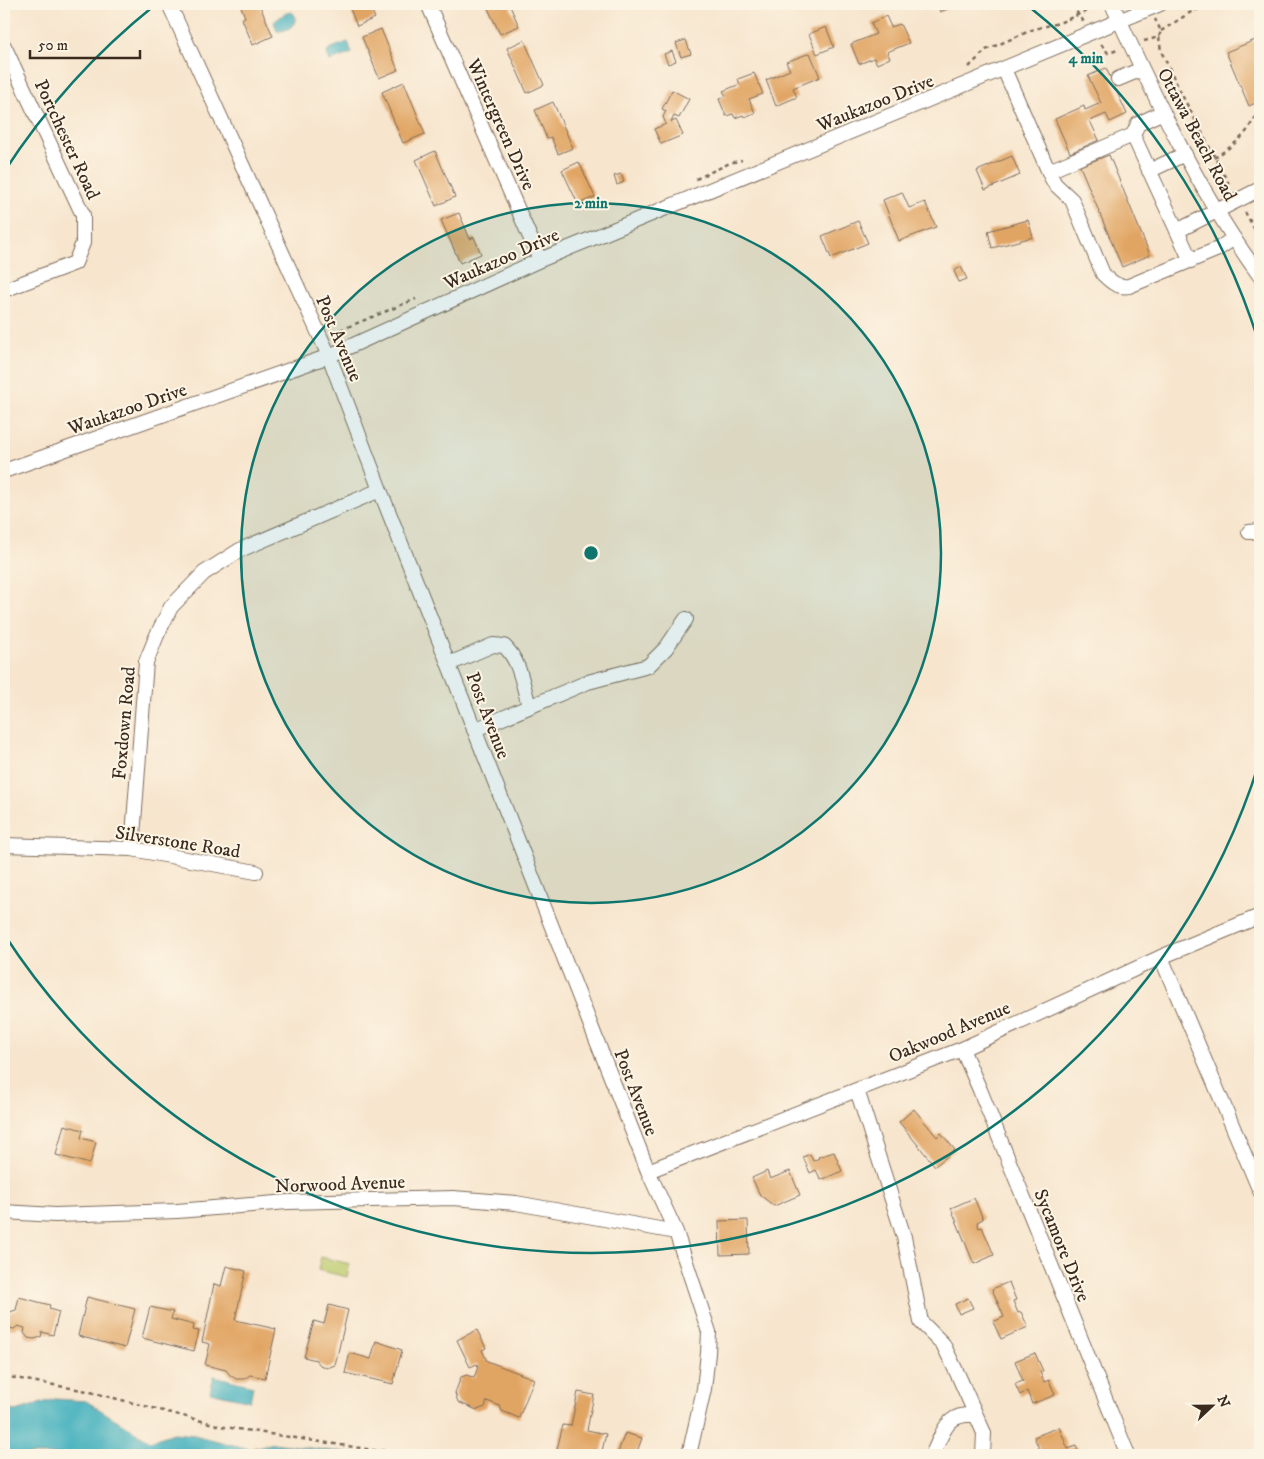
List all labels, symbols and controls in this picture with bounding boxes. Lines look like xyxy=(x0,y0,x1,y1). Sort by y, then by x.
scale bar xyxy=(30,28,140,60)
text: 50 m xyxy=(38,36,68,55)
text: 4 min xyxy=(1068,49,1104,68)
street label: Wintergreen Drive xyxy=(461,54,540,194)
street label: Ottawa Beach Road xyxy=(1152,64,1242,206)
street label: Waukazoo Drive xyxy=(813,69,938,138)
street label: Portchester Road xyxy=(29,76,105,204)
text: 2 min xyxy=(574,194,608,213)
street label: Waukazoo Drive xyxy=(439,224,563,296)
street label: Post Avenue xyxy=(310,292,367,385)
street label: Waukazoo Drive xyxy=(64,378,190,441)
centre of rings xyxy=(582,544,600,562)
street label: Foxdown Road xyxy=(108,665,141,781)
street label: Post Avenue xyxy=(461,669,515,762)
street label: Silverstone Road xyxy=(113,821,243,864)
street label: Oakwood Avenue xyxy=(885,996,1014,1068)
street label: Post Avenue xyxy=(609,1046,663,1139)
street label: Norwood Avenue xyxy=(274,1171,406,1198)
street label: Sycamore Drive xyxy=(1029,1186,1095,1305)
north arrow xyxy=(1186,1382,1236,1432)
text: N xyxy=(1213,1393,1234,1411)

